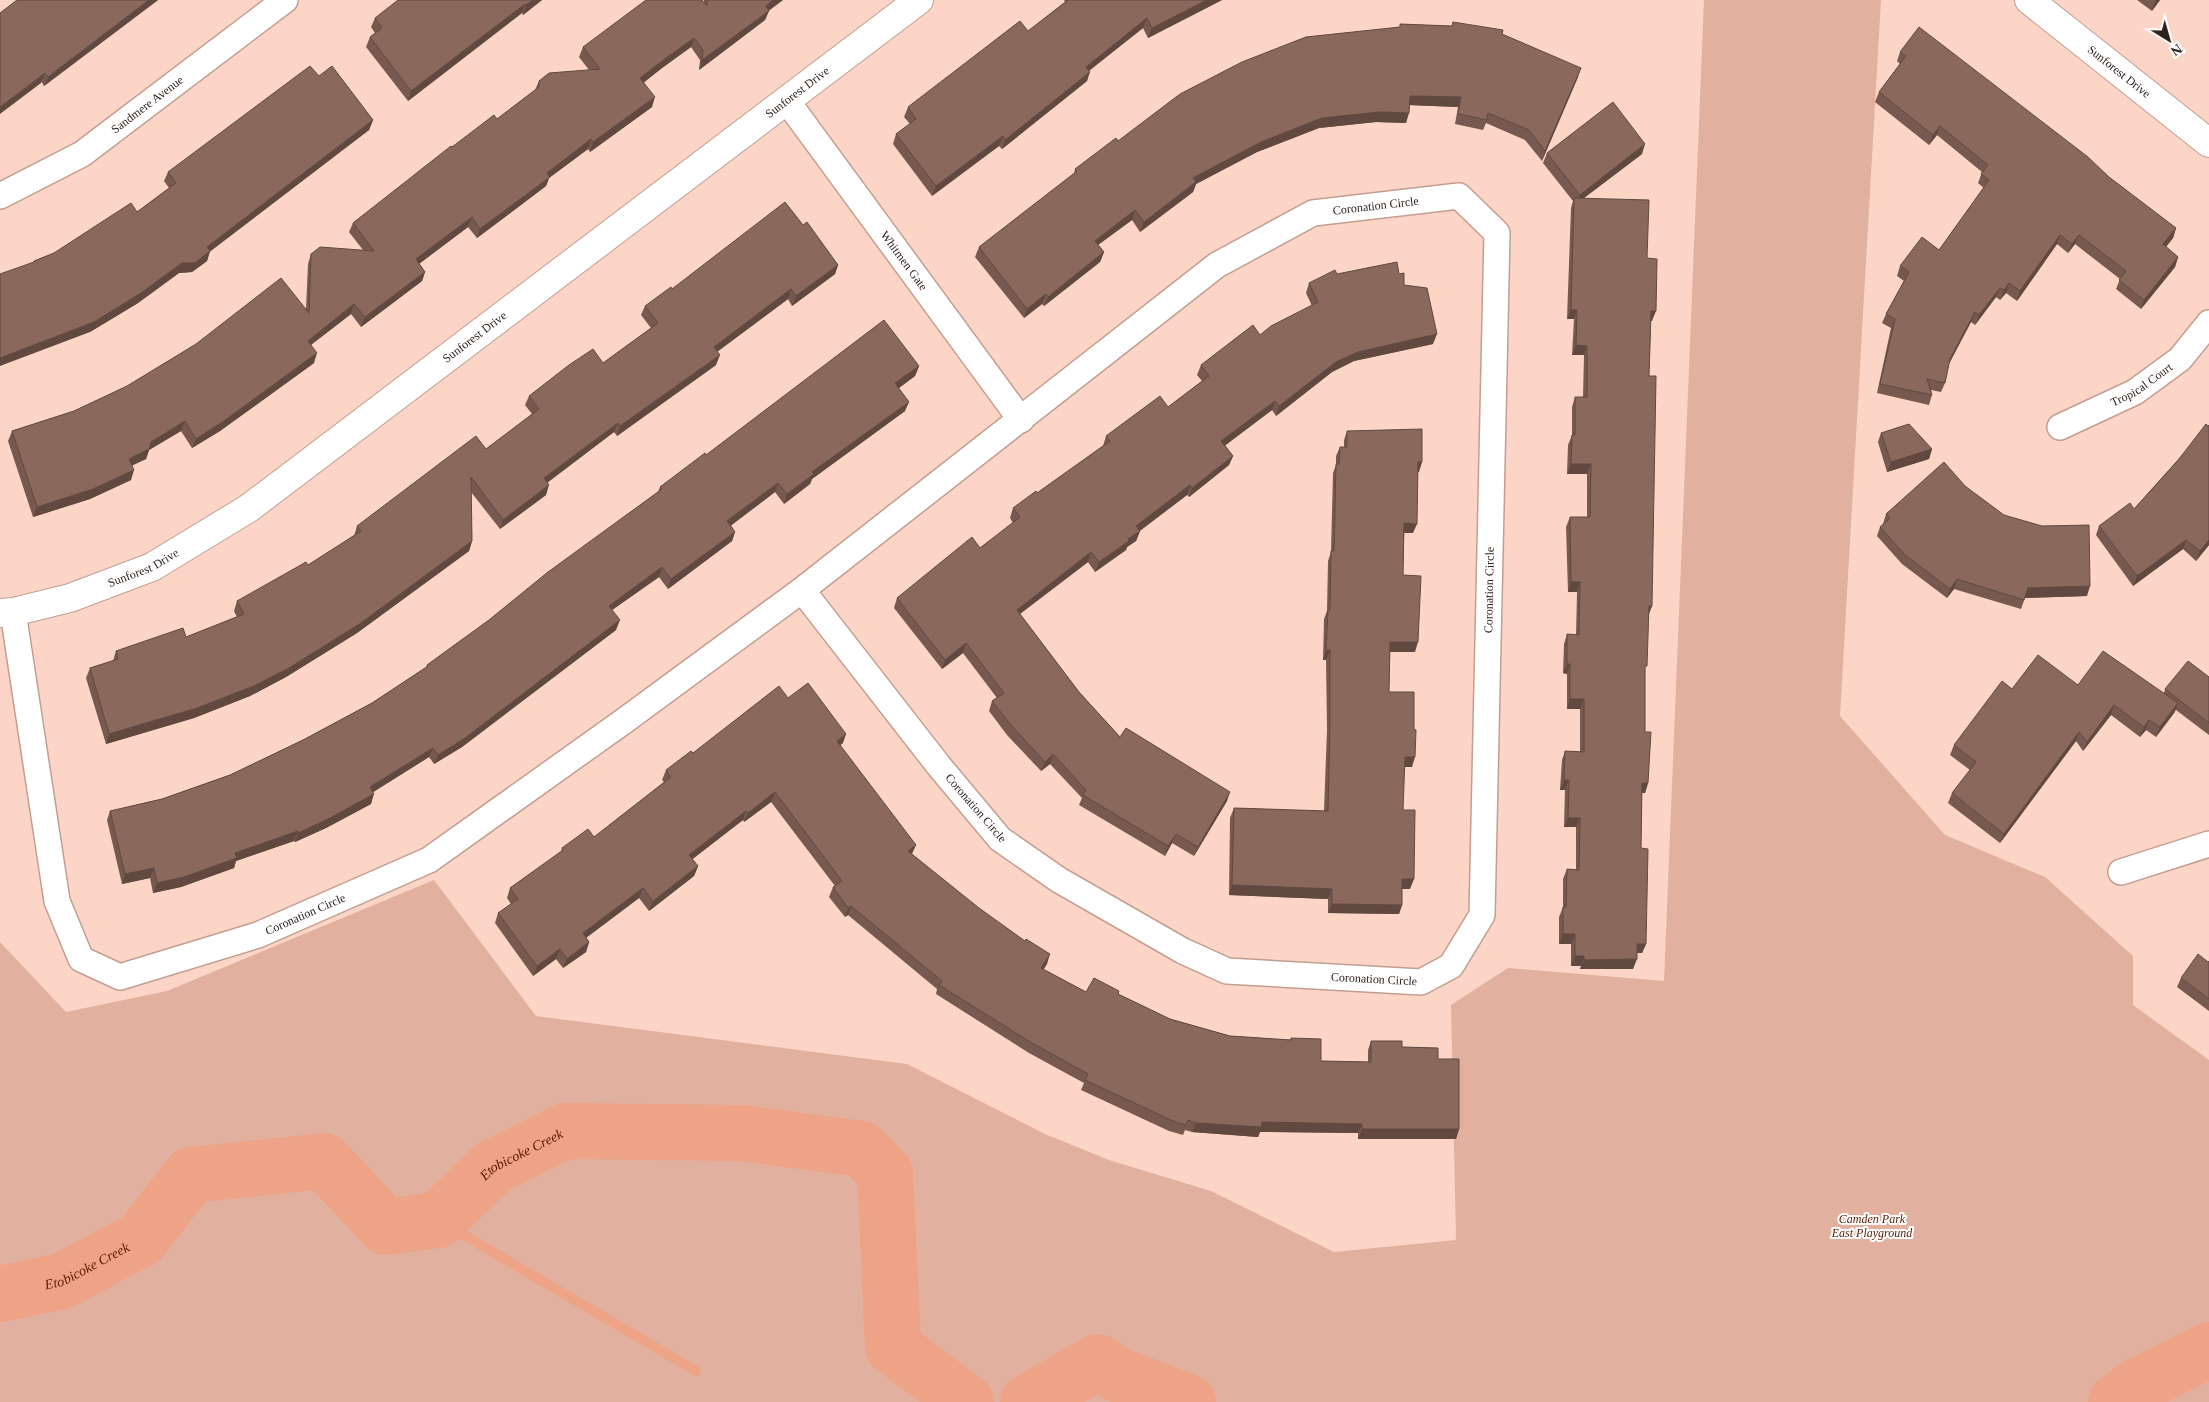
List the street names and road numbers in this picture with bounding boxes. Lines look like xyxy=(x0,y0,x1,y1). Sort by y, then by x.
street label: Sunforest Drive xyxy=(2085,42,2153,101)
street label: Sunforest Drive xyxy=(763,64,832,121)
street label: Sandmere Avenue xyxy=(108,73,186,136)
street label: Coronation Circle xyxy=(1332,194,1419,218)
street label: Whitmen Gate xyxy=(878,228,931,293)
street label: Sunforest Drive xyxy=(440,308,509,366)
street label: Tropical Court xyxy=(2108,360,2176,409)
street label: Sunforest Drive xyxy=(106,546,181,590)
street label: Coronation Circle xyxy=(1481,547,1497,633)
street label: Coronation Circle xyxy=(942,771,1010,845)
street label: Coronation Circle xyxy=(263,890,348,938)
street label: Coronation Circle xyxy=(1331,970,1417,988)

